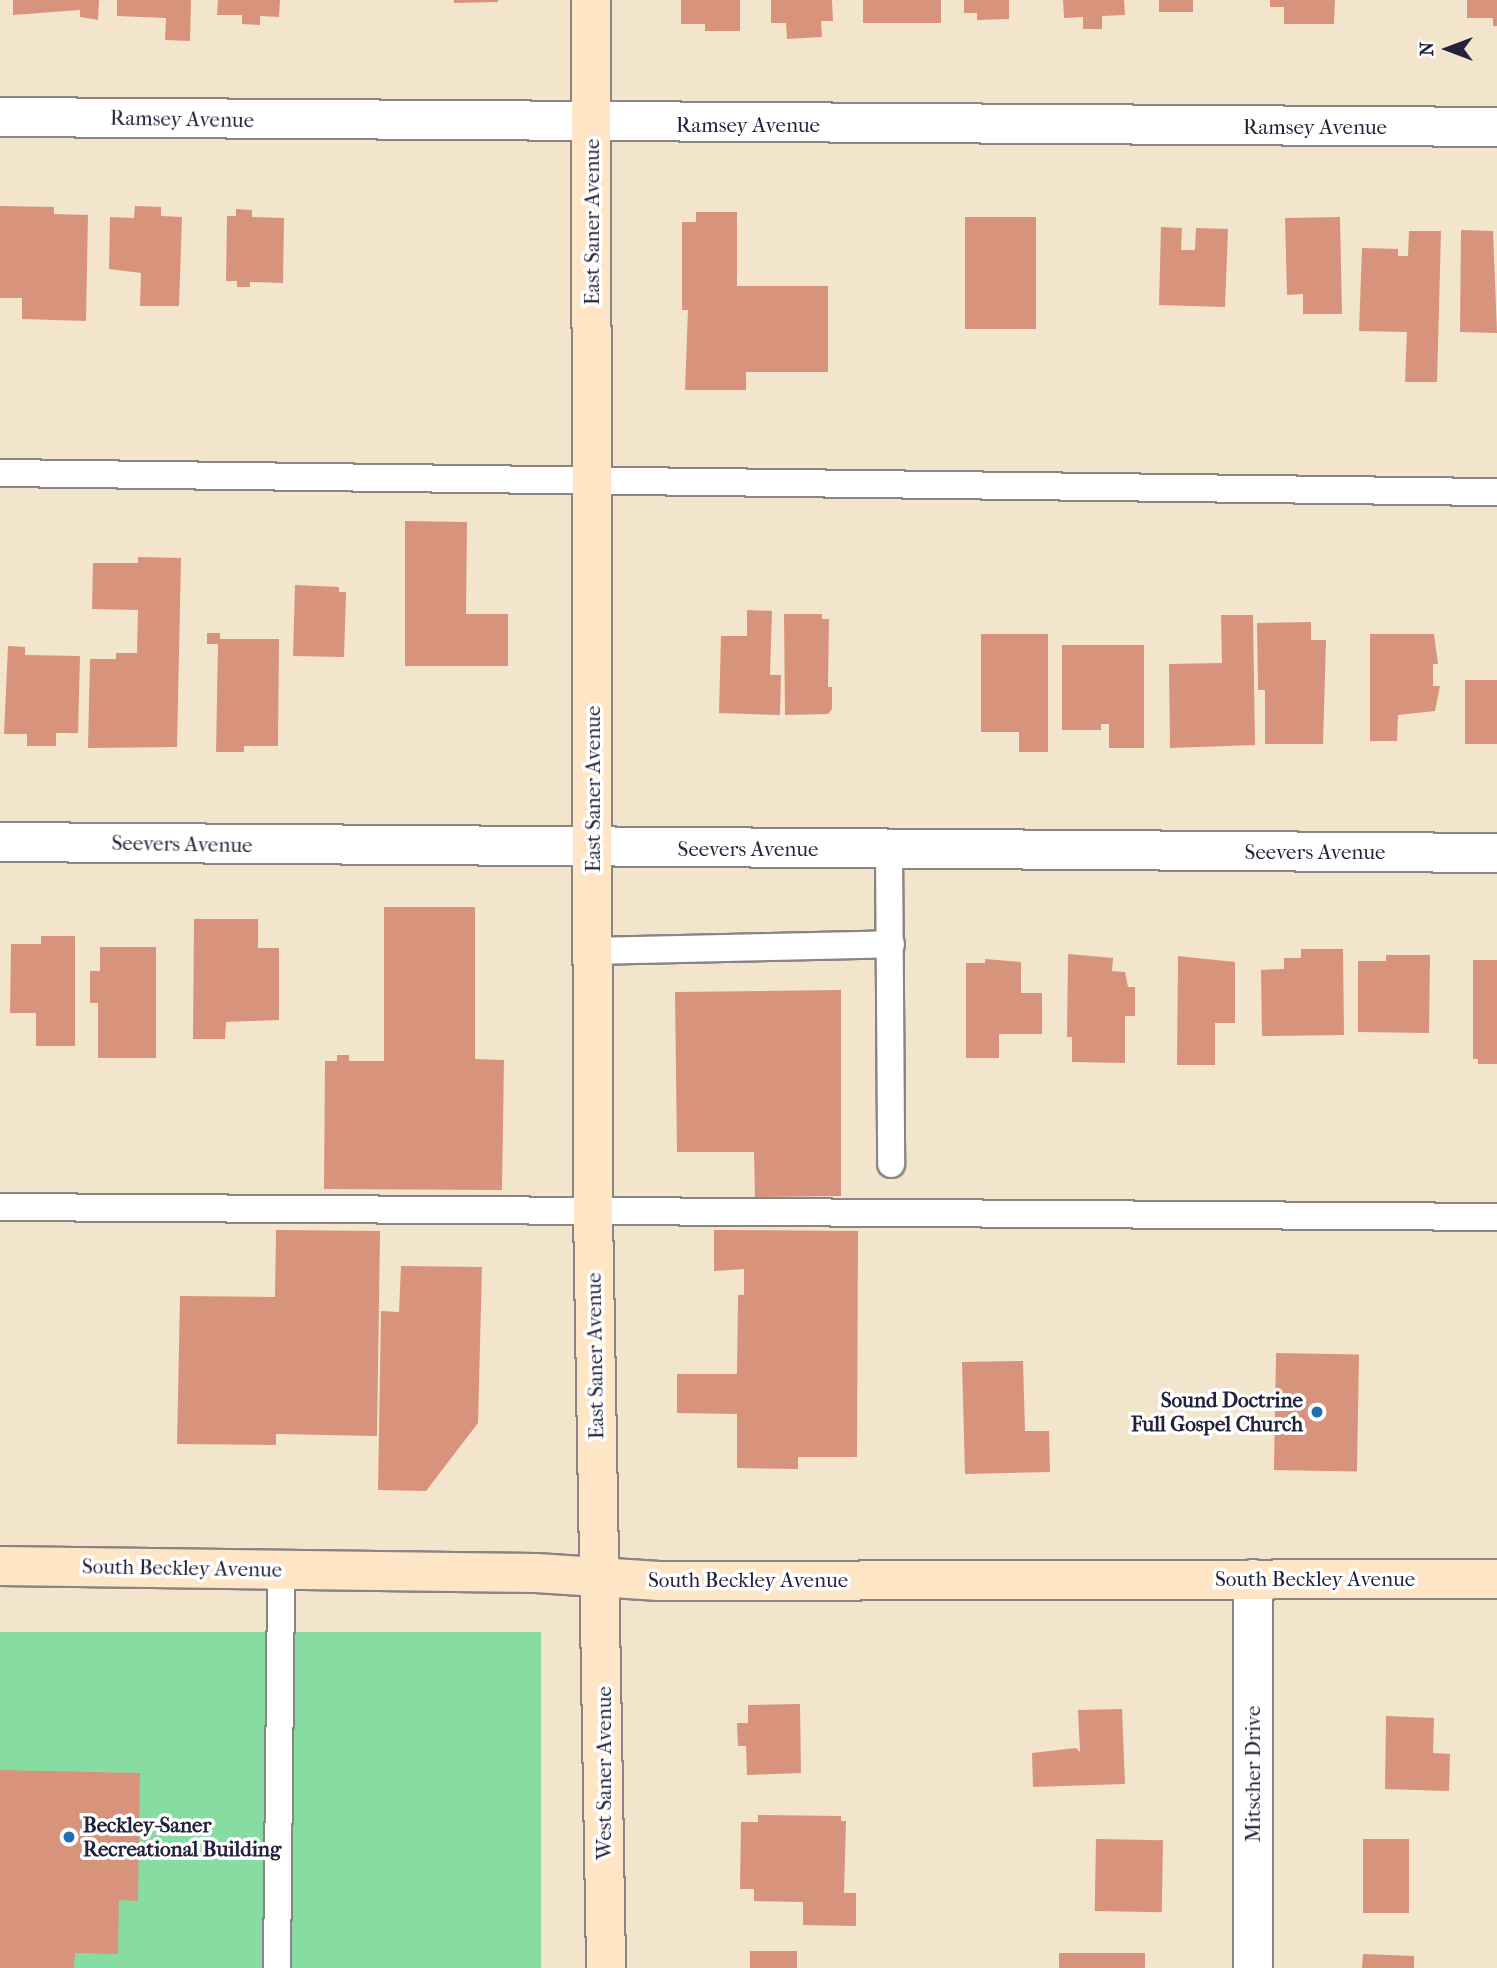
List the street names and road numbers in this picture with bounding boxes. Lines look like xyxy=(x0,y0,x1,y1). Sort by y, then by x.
street label: Ramsey Avenue xyxy=(110,105,254,133)
street label: Ramsey Avenue xyxy=(676,112,820,138)
street label: Ramsey Avenue xyxy=(1243,114,1387,140)
street label: East Saner Avenue xyxy=(579,139,605,305)
street label: East Saner Avenue xyxy=(580,706,606,872)
street label: Seevers Avenue xyxy=(111,830,253,858)
street label: Seevers Avenue xyxy=(678,836,818,862)
street label: Seevers Avenue xyxy=(1245,839,1385,865)
street label: East Saner Avenue xyxy=(581,1273,609,1439)
street label: South Beckley Avenue xyxy=(82,1554,282,1582)
street label: South Beckley Avenue xyxy=(1215,1566,1415,1592)
street label: South Beckley Avenue xyxy=(648,1567,848,1593)
street label: West Saner Avenue xyxy=(591,1686,617,1860)
street label: Mitscher Drive xyxy=(1240,1706,1266,1842)

